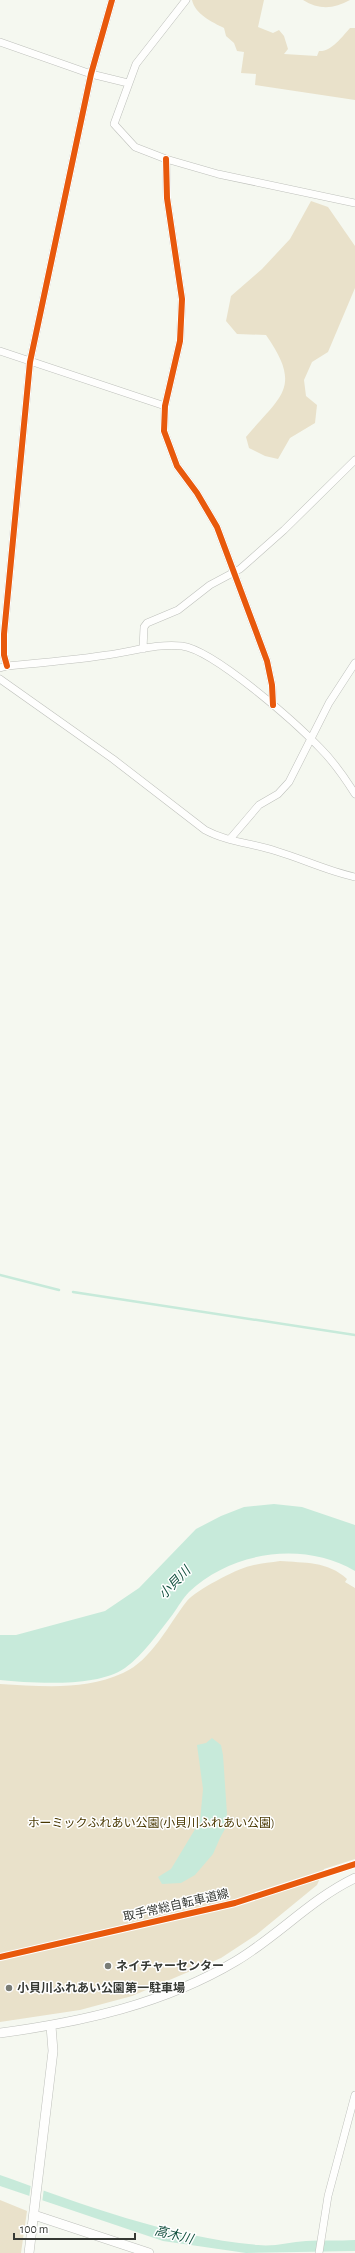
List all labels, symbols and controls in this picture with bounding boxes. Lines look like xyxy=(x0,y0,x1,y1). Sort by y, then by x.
water label: 小貝川 xyxy=(156,1562,195,1602)
park label: ホーミックふれあい公園(小貝川ふれあい公園) xyxy=(27,1816,275,1829)
street label: 取手常総自転車道線 xyxy=(122,1886,230,1923)
place label: ネイチャーセンター xyxy=(116,1959,224,1972)
marker: ネイチャーセンター xyxy=(103,1961,113,1971)
place label: 小貝川ふれあい公園第一駐車場 xyxy=(17,1981,185,1994)
marker: 小貝川ふれあい公園第一駐車場 xyxy=(4,1983,14,1993)
scale bar xyxy=(14,2215,135,2241)
text: 100 m xyxy=(20,2223,48,2235)
water label: 高木川 xyxy=(153,2223,196,2247)

